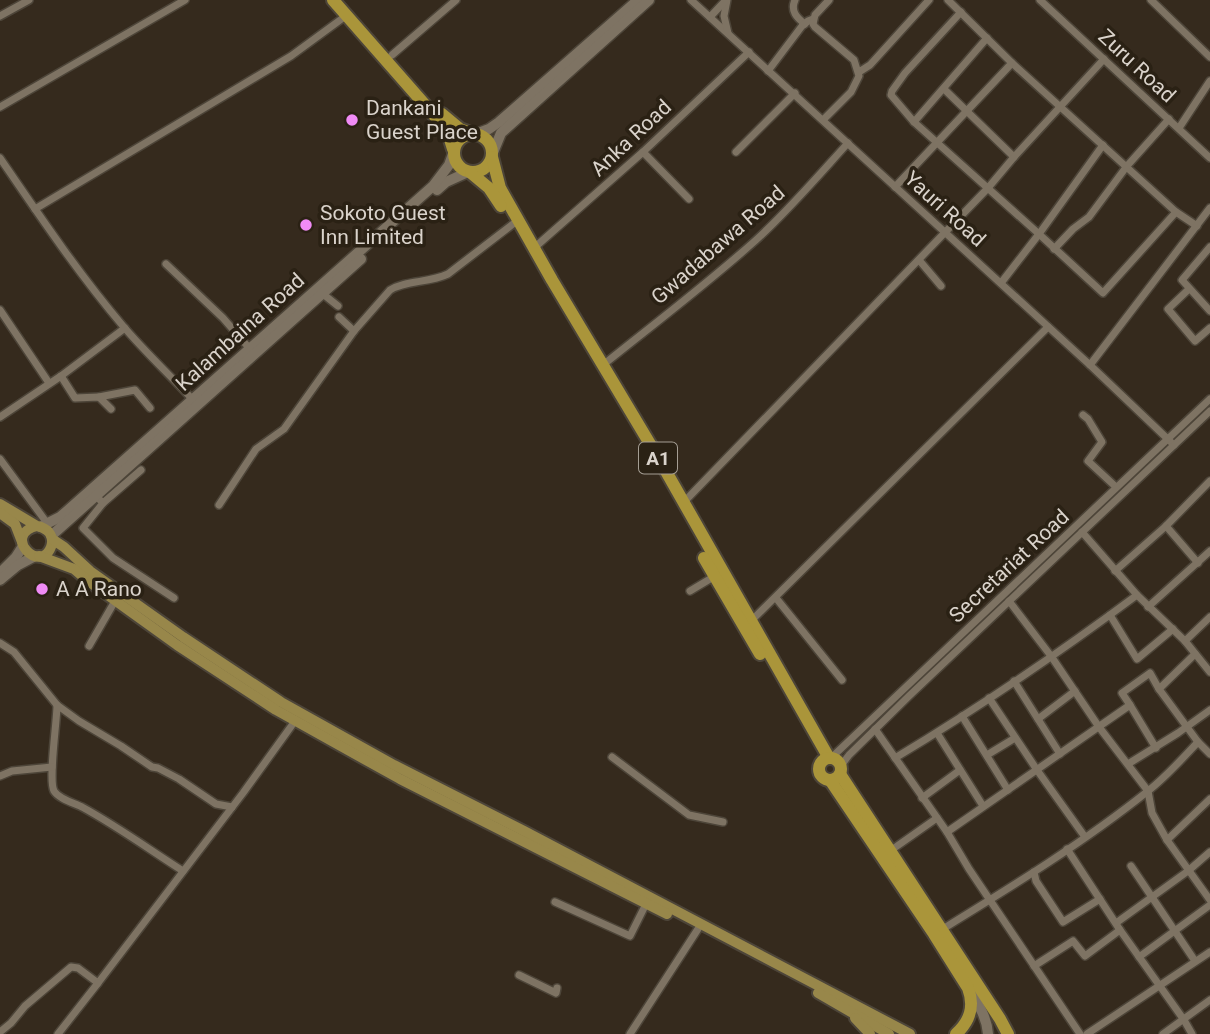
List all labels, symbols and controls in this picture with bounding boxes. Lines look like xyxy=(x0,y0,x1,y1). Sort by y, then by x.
street label: Zuru Road xyxy=(1094,24,1180,108)
street label: Anka Road xyxy=(586,95,676,181)
place label: Dankani Guest Place xyxy=(366,96,478,144)
marker: Dankani Guest Place xyxy=(344,112,360,128)
street label: Yauri Road xyxy=(900,166,990,252)
street label: Gwadabawa Road xyxy=(647,181,789,309)
place label: Sokoto Guest Inn Limited xyxy=(320,201,446,249)
marker: Sokoto Guest Inn Limited xyxy=(298,217,314,233)
street label: Kalambaina Road xyxy=(171,268,309,396)
road number: A1 xyxy=(639,442,677,474)
street label: Secretariat Road xyxy=(944,504,1074,628)
place label: A A Rano xyxy=(56,577,142,601)
marker: A A Rano xyxy=(34,581,50,597)

